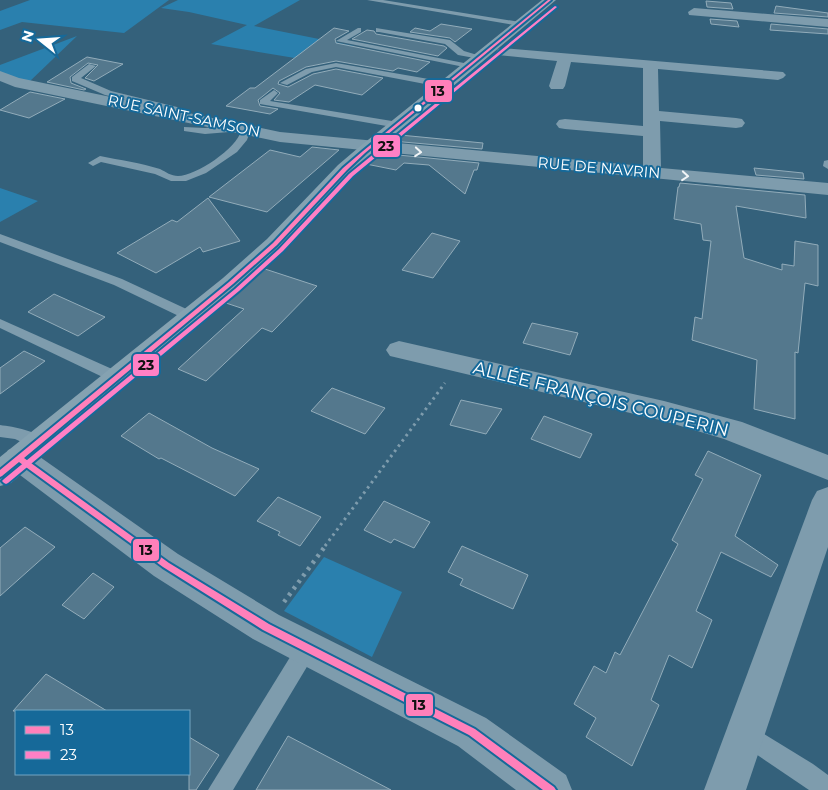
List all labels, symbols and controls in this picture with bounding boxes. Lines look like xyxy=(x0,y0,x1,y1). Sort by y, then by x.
north arrow xyxy=(15,15,65,65)
text: N xyxy=(17,28,38,44)
line badge: 13 xyxy=(424,79,453,103)
text: 13 xyxy=(431,82,445,100)
street label: RUE SAINT-SAMSON xyxy=(106,90,262,141)
unlabelled marker xyxy=(413,103,423,113)
line badge: 23 xyxy=(372,134,401,158)
text: 23 xyxy=(378,137,394,155)
one-way arrow xyxy=(415,146,423,157)
street label: RUE DE NAVRIN xyxy=(537,153,661,182)
one-way arrow xyxy=(681,170,689,181)
line badge: 23 xyxy=(132,353,160,377)
text: 23 xyxy=(138,356,154,374)
street label: ALLÉE FRANÇOIS COUPERIN xyxy=(471,357,731,441)
line badge: 13 xyxy=(132,538,160,562)
text: 13 xyxy=(139,541,153,559)
line badge: 13 xyxy=(405,693,434,717)
text: 13 xyxy=(412,696,426,714)
legend xyxy=(15,710,190,775)
text: 13 xyxy=(60,720,74,739)
text: 23 xyxy=(60,745,77,764)

